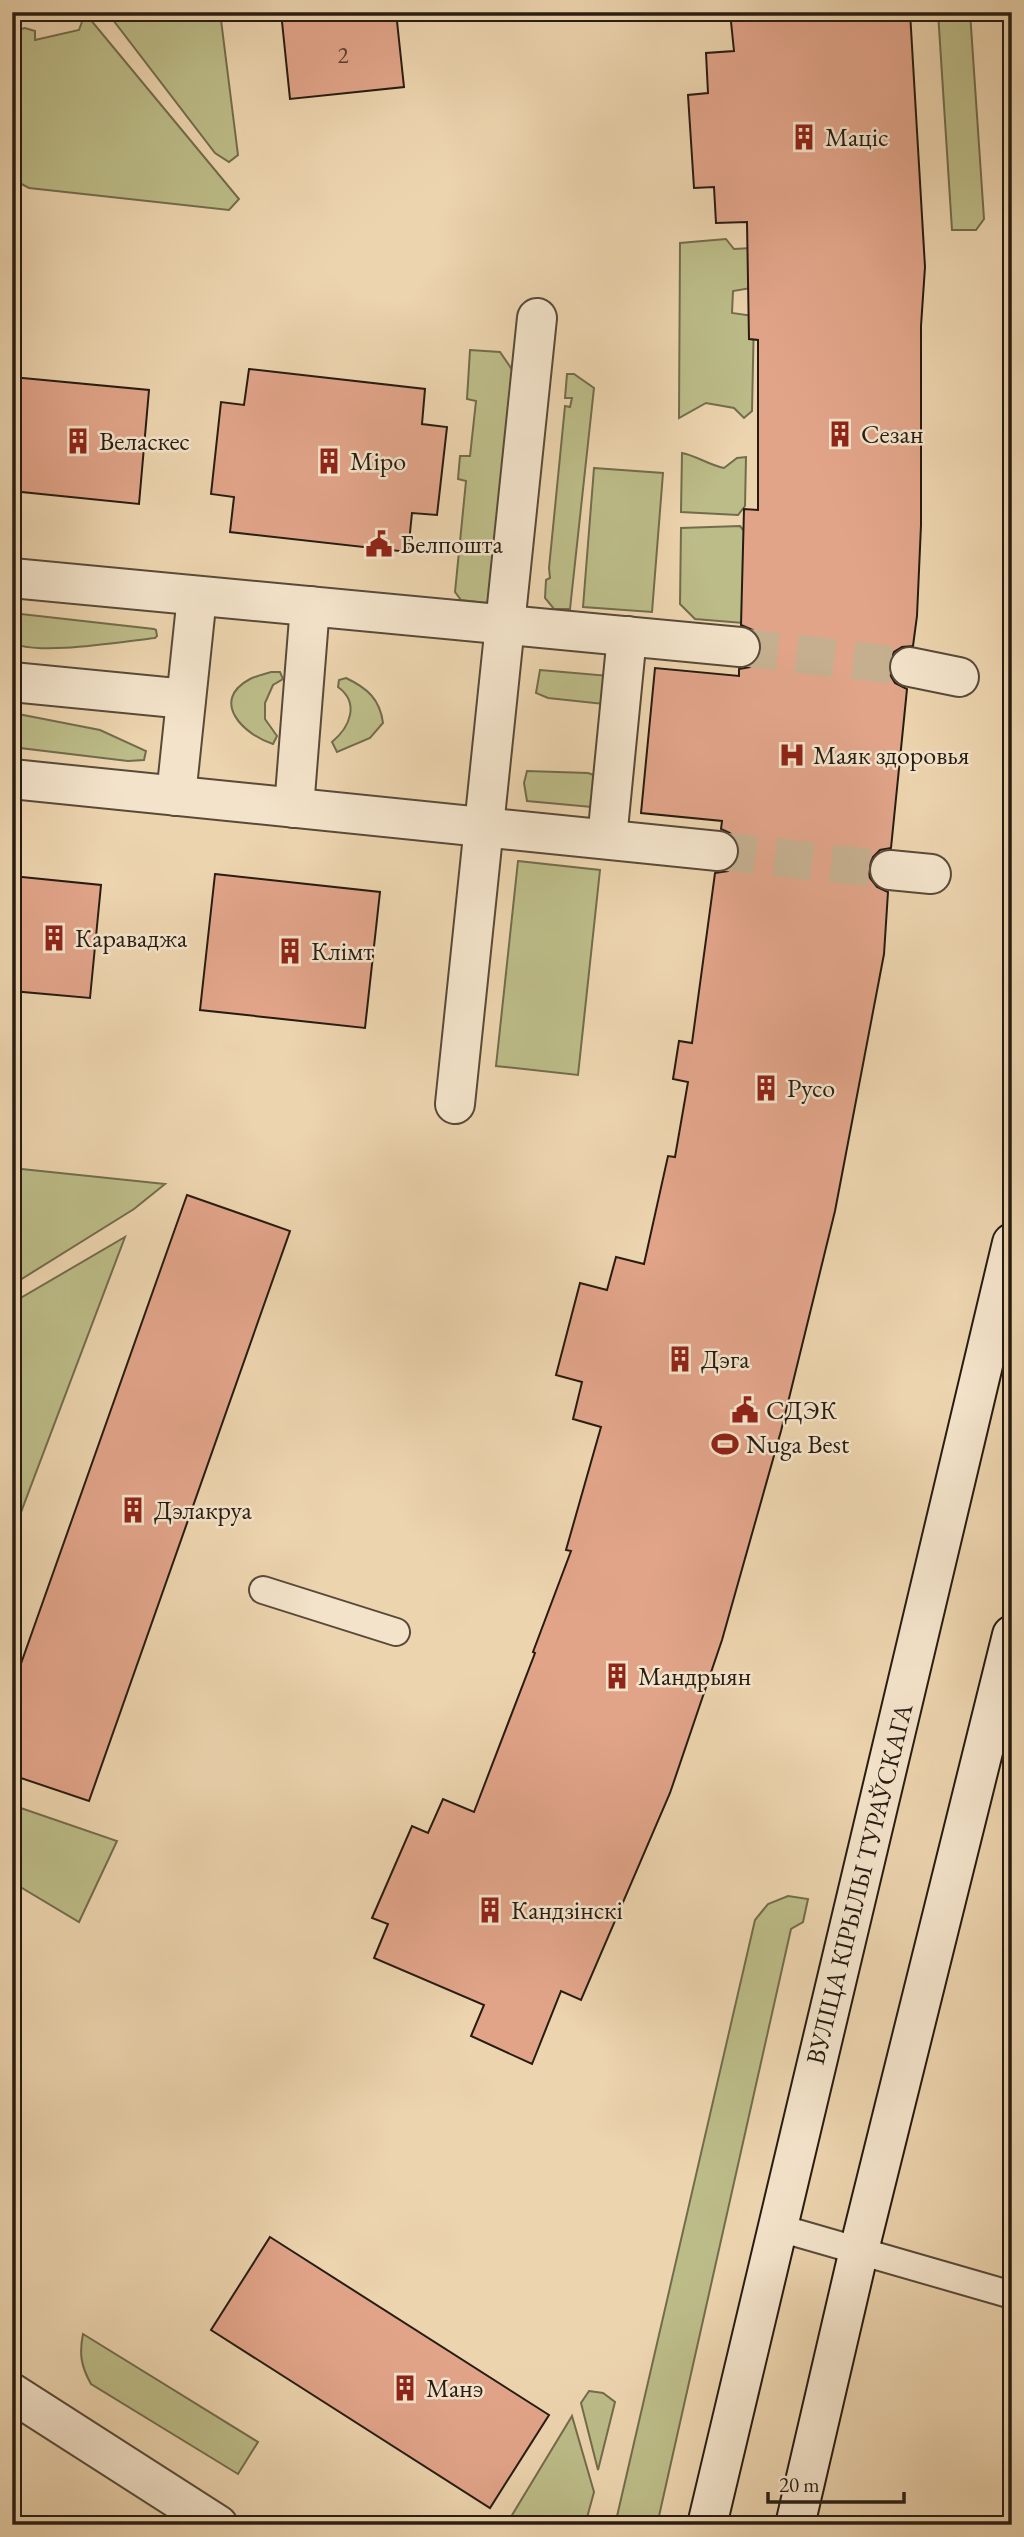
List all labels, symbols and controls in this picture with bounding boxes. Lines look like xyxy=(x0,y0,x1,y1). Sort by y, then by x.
house number: 2 xyxy=(337,40,349,70)
place label: Маціс xyxy=(825,120,889,154)
building icon: Маціс xyxy=(789,122,819,152)
place label: Сезан xyxy=(861,417,923,451)
building icon: Сезан xyxy=(825,419,855,449)
place label: Веласкес xyxy=(99,424,190,458)
building icon: Веласкес xyxy=(63,426,93,456)
place label: Міро xyxy=(350,444,406,478)
building icon: Міро xyxy=(314,446,344,476)
place label: Белпошта xyxy=(400,527,504,561)
public building icon: Белпошта xyxy=(364,529,394,559)
place label: Маяк здоровья xyxy=(813,738,969,772)
hospital icon: Маяк здоровья xyxy=(777,740,807,770)
place label: Караваджа xyxy=(75,921,188,955)
building icon: Караваджа xyxy=(39,923,69,953)
place label: Клімт xyxy=(311,934,374,968)
building icon: Клімт xyxy=(275,936,305,966)
place label: Русо xyxy=(787,1071,835,1105)
building icon: Русо xyxy=(751,1073,781,1103)
place label: Дэга xyxy=(701,1342,750,1376)
building icon: Дэга xyxy=(665,1344,695,1374)
place label: СДЭК xyxy=(766,1393,838,1427)
public building icon: СДЭК xyxy=(730,1395,760,1425)
place label: Nuga Best xyxy=(746,1427,849,1461)
sports icon: Nuga Best xyxy=(710,1429,740,1459)
place label: Дэлакруа xyxy=(154,1493,252,1527)
building icon: Дэлакруа xyxy=(118,1495,148,1525)
place label: Мандрыян xyxy=(638,1659,751,1693)
building icon: Мандрыян xyxy=(602,1661,632,1691)
street label: ВУЛІЦА КІРЫЛЫ ТУРАЎСКАГА xyxy=(798,1699,921,2068)
place label: Кандзінскі xyxy=(511,1893,623,1927)
building icon: Кандзінскі xyxy=(475,1895,505,1925)
place label: Манэ xyxy=(426,2371,483,2405)
building icon: Манэ xyxy=(390,2373,420,2403)
scale bar xyxy=(768,2460,905,2504)
text: 20 m xyxy=(779,2471,820,2498)

